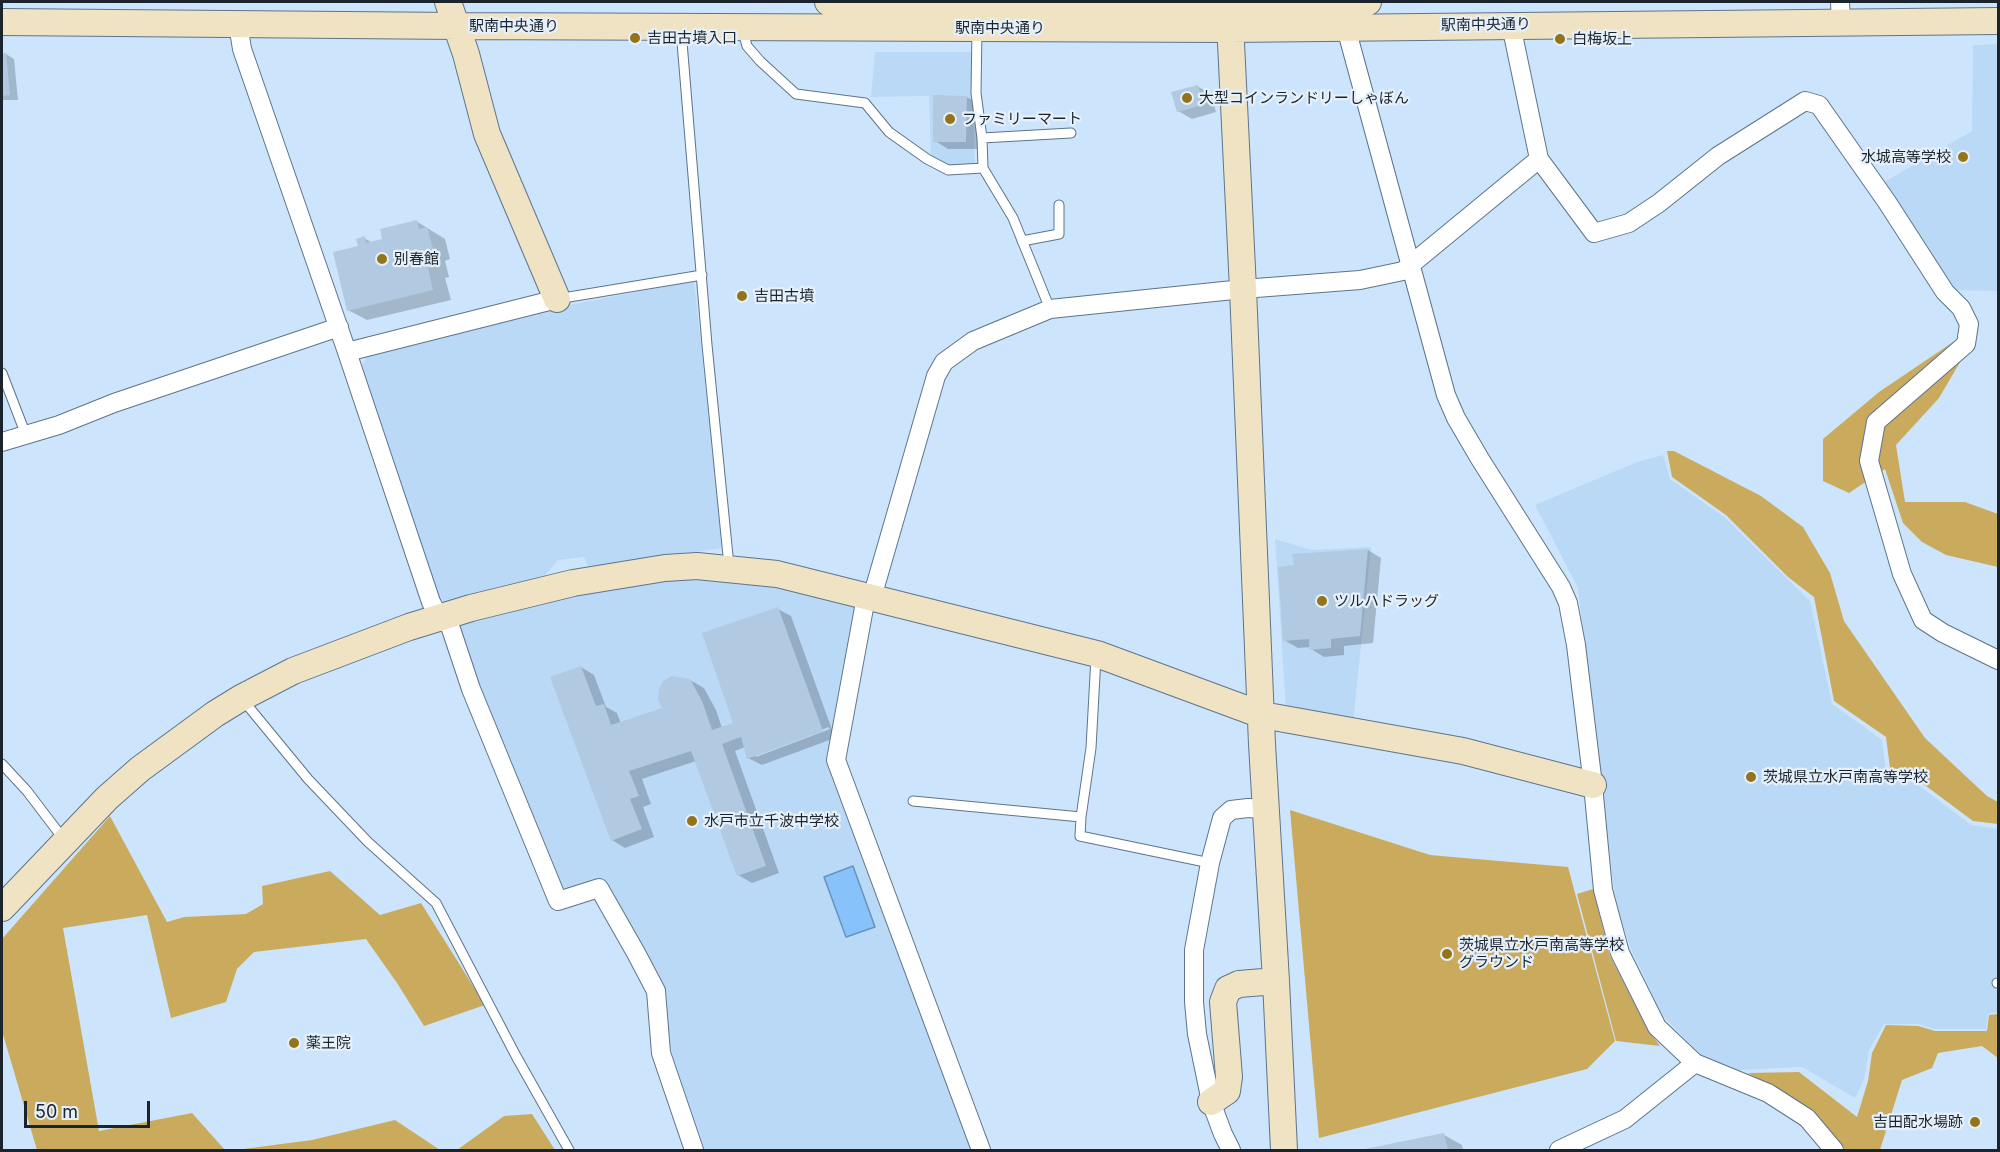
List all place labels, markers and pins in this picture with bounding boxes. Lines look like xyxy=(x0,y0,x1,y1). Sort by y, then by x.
place label: 吉田古墳入口 xyxy=(647,29,737,47)
place label: 白梅坂上 xyxy=(1572,30,1632,48)
marker: 吉田古墳入口 xyxy=(628,31,642,45)
marker: 白梅坂上 xyxy=(1553,32,1567,46)
place label: 大型コインランドリーしゃぼん xyxy=(1199,89,1409,107)
marker: 大型コインランドリーしゃぼん xyxy=(1180,91,1194,105)
place label: ファミリーマート xyxy=(962,110,1082,128)
marker: ファミリーマート xyxy=(943,112,957,126)
place label: 水城高等学校 xyxy=(1861,148,1951,166)
marker: 水城高等学校 xyxy=(1956,150,1970,164)
place label: 別春館 xyxy=(394,250,439,268)
marker: 別春館 xyxy=(375,252,389,266)
place label: 吉田古墳 xyxy=(754,287,814,305)
marker: 吉田古墳 xyxy=(735,289,749,303)
place label: ツルハドラッグ xyxy=(1334,592,1439,610)
marker: ツルハドラッグ xyxy=(1315,594,1329,608)
place label: 茨城県立水戸南高等学校 xyxy=(1763,768,1928,786)
marker: 茨城県立水戸南高等学校 xyxy=(1744,770,1758,784)
place label: 水戸市立千波中学校 xyxy=(704,812,839,830)
marker: 水戸市立千波中学校 xyxy=(685,814,699,828)
place label: 茨城県立水戸南高等学校 グラウンド xyxy=(1459,936,1624,971)
marker: 茨城県立水戸南高等学校 グラウンド xyxy=(1440,947,1454,961)
place label: 薬王院 xyxy=(306,1034,351,1052)
marker: 薬王院 xyxy=(287,1036,301,1050)
place label: 吉田配水場跡 xyxy=(1873,1113,1963,1131)
marker: 吉田配水場跡 xyxy=(1968,1115,1982,1129)

